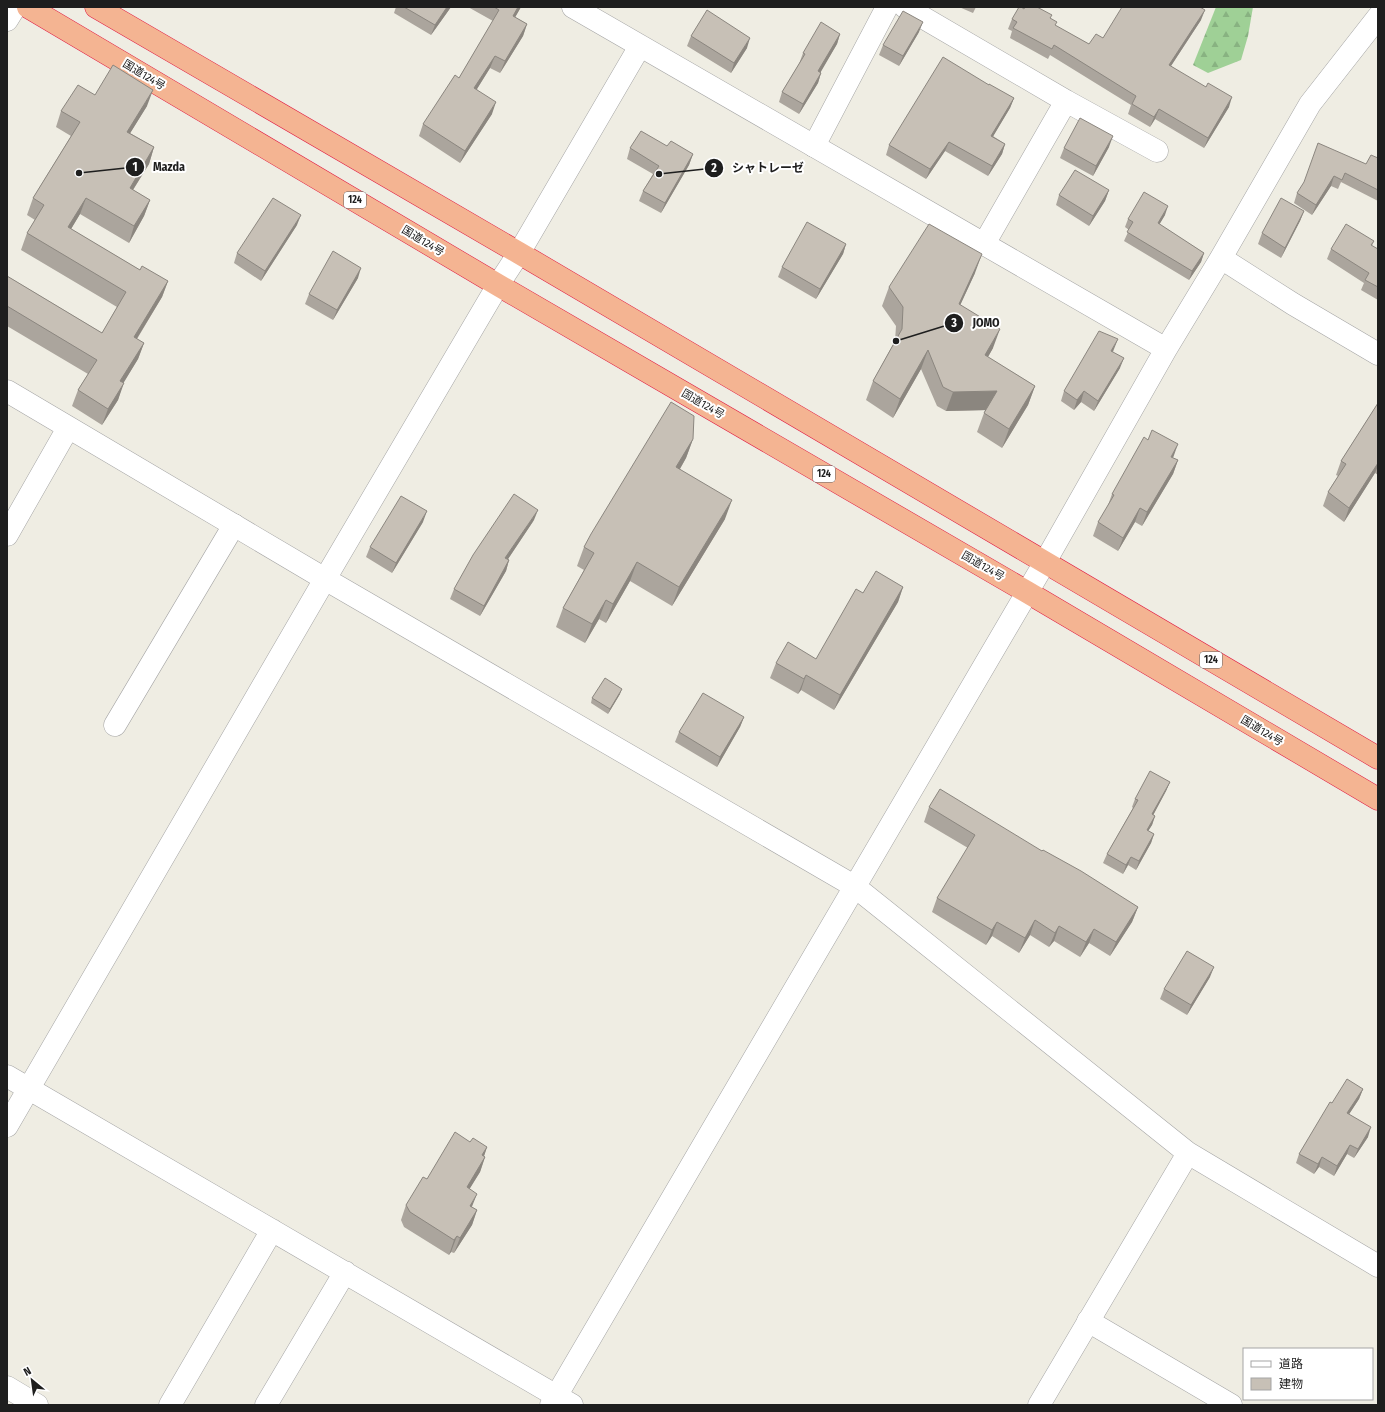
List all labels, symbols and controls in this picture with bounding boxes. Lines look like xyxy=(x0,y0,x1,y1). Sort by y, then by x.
street label: 国道124号 xyxy=(120,57,168,93)
callout: Mazda xyxy=(125,155,193,179)
callout: シャトレーゼ xyxy=(704,156,812,180)
text: 1 xyxy=(132,160,138,174)
text: Mazda xyxy=(153,160,185,174)
text: 2 xyxy=(710,161,717,175)
text: シャトレーゼ xyxy=(732,161,804,175)
road number: 124 xyxy=(344,192,366,208)
street label: 国道124号 xyxy=(399,223,447,259)
callout: JOMO xyxy=(944,311,1007,335)
text: 3 xyxy=(950,316,957,330)
text: JOMO xyxy=(971,316,1000,330)
street label: 国道124号 xyxy=(679,387,727,421)
road number: 124 xyxy=(813,466,835,482)
street label: 国道124号 xyxy=(959,549,1007,583)
road number: 124 xyxy=(1200,652,1222,668)
street label: 国道124号 xyxy=(1238,713,1286,749)
legend xyxy=(1243,1348,1373,1400)
text: 道路 xyxy=(1279,1357,1303,1371)
north arrow xyxy=(12,1360,52,1400)
text: N xyxy=(21,1364,33,1379)
text: 建物 xyxy=(1279,1377,1303,1391)

